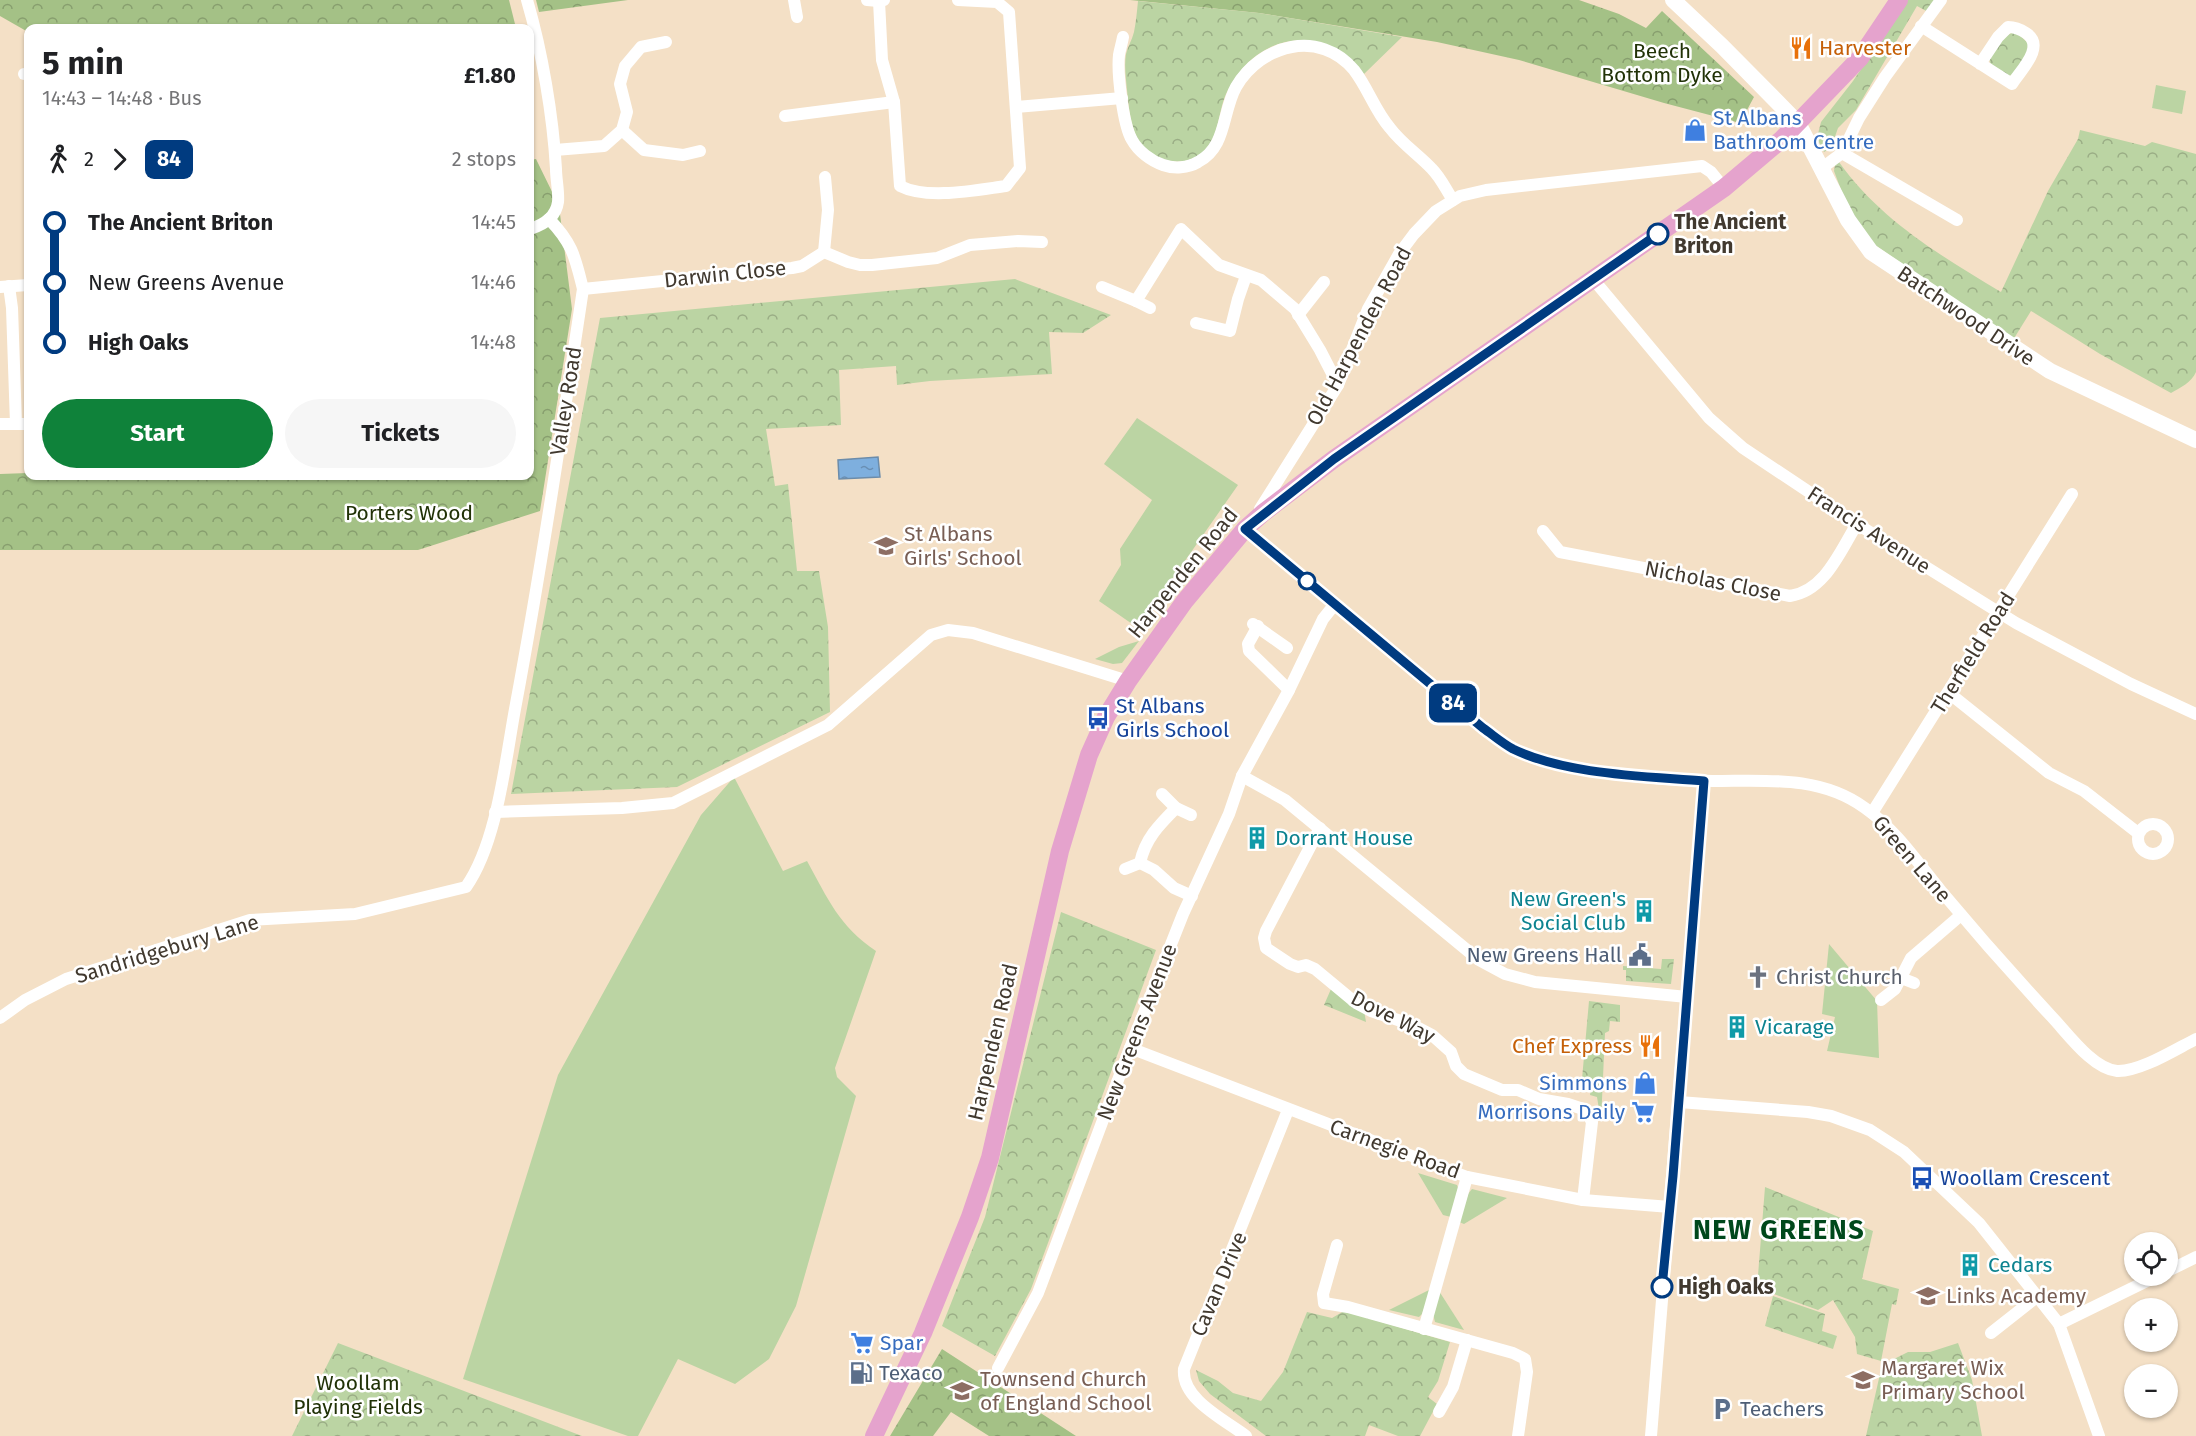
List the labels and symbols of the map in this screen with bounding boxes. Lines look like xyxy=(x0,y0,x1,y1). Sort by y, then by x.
restaurant icon: Harvester xyxy=(1788,35,1814,61)
place label: Harvester xyxy=(1819,35,1911,61)
park label: Beech Bottom Dyke xyxy=(1601,38,1723,88)
place label: St Albans Bathroom Centre xyxy=(1713,105,1874,155)
shop icon: St Albans Bathroom Centre xyxy=(1682,117,1708,143)
place label: The Ancient Briton xyxy=(1674,209,1787,259)
marker: The Ancient Briton xyxy=(1647,223,1669,245)
street label: Old Harpenden Road xyxy=(1301,242,1417,430)
street label: Darwin Close xyxy=(663,255,787,293)
street label: Batchwood Drive xyxy=(1892,260,2040,372)
street label: Valley Road xyxy=(545,345,587,457)
street label: Francis Avenue xyxy=(1802,481,1936,579)
park label: Porters Wood xyxy=(345,500,473,526)
street label: Harpenden Road xyxy=(1122,503,1244,643)
place label: St Albans Girls' School xyxy=(904,521,1022,571)
school or university icon: St Albans Girls' School xyxy=(873,533,899,559)
street label: Nicholas Close xyxy=(1642,555,1784,607)
unlabelled marker xyxy=(1298,572,1316,590)
street label: Therfield Road xyxy=(1925,587,2021,719)
line badge: 84 xyxy=(1426,684,1480,722)
place label: St Albans Girls School xyxy=(1116,693,1229,743)
bus stop icon: St Albans Girls School xyxy=(1085,705,1111,731)
street label: Green Lane xyxy=(1867,810,1957,908)
building icon: Dorrant House xyxy=(1244,825,1270,851)
place label: Dorrant House xyxy=(1275,825,1413,851)
place label: New Green's Social Club xyxy=(1510,886,1626,936)
building icon: New Green's Social Club xyxy=(1631,898,1657,924)
street label: Sandridgebury Lane xyxy=(72,909,262,989)
street label: New Greens Avenue xyxy=(1091,940,1183,1124)
place label: New Greens Hall xyxy=(1466,942,1622,968)
public building icon: New Greens Hall xyxy=(1627,942,1653,968)
street label: Harpenden Road xyxy=(962,961,1024,1123)
church icon: Christ Church xyxy=(1745,964,1771,990)
place label: Christ Church xyxy=(1776,964,1903,990)
street label: Dove Way xyxy=(1347,985,1440,1050)
building icon: Vicarage xyxy=(1724,1014,1750,1040)
place label: Vicarage xyxy=(1755,1014,1834,1040)
place label: Chef Express xyxy=(1512,1033,1632,1059)
restaurant icon: Chef Express xyxy=(1637,1033,1663,1059)
place label: Simmons xyxy=(1539,1070,1627,1096)
shop icon: Simmons xyxy=(1632,1070,1658,1096)
place label: Morrisons Daily xyxy=(1478,1099,1626,1125)
supermarket icon: Morrisons Daily xyxy=(1630,1099,1656,1125)
street label: Carnegie Road xyxy=(1326,1113,1464,1185)
bus stop icon: Woollam Crescent xyxy=(1909,1165,1935,1191)
place label: Woollam Crescent xyxy=(1940,1165,2110,1191)
district label: NEW GREENS xyxy=(1693,1214,1865,1246)
street label: Cavan Drive xyxy=(1185,1228,1253,1340)
building icon: Cedars xyxy=(1957,1252,1983,1278)
place label: Cedars xyxy=(1988,1252,2053,1278)
place label: High Oaks xyxy=(1678,1274,1774,1300)
marker: High Oaks xyxy=(1651,1276,1673,1298)
school or university icon: Links Academy xyxy=(1915,1283,1941,1309)
place label: Links Academy xyxy=(1946,1283,2087,1309)
supermarket icon: Spar xyxy=(849,1330,875,1356)
place label: Spar xyxy=(880,1330,923,1356)
place label: Margaret Wix Primary School xyxy=(1881,1355,2025,1405)
fuel station icon: Texaco xyxy=(848,1360,874,1386)
place label: Texaco xyxy=(879,1360,943,1386)
place label: Townsend Church of England School xyxy=(980,1366,1152,1416)
school or university icon: Margaret Wix Primary School xyxy=(1850,1367,1876,1393)
park label: Woollam Playing Fields xyxy=(293,1370,423,1420)
school or university icon: Townsend Church of England School xyxy=(949,1378,975,1404)
parking icon: Teachers xyxy=(1709,1396,1735,1422)
place label: Teachers xyxy=(1740,1396,1824,1422)

